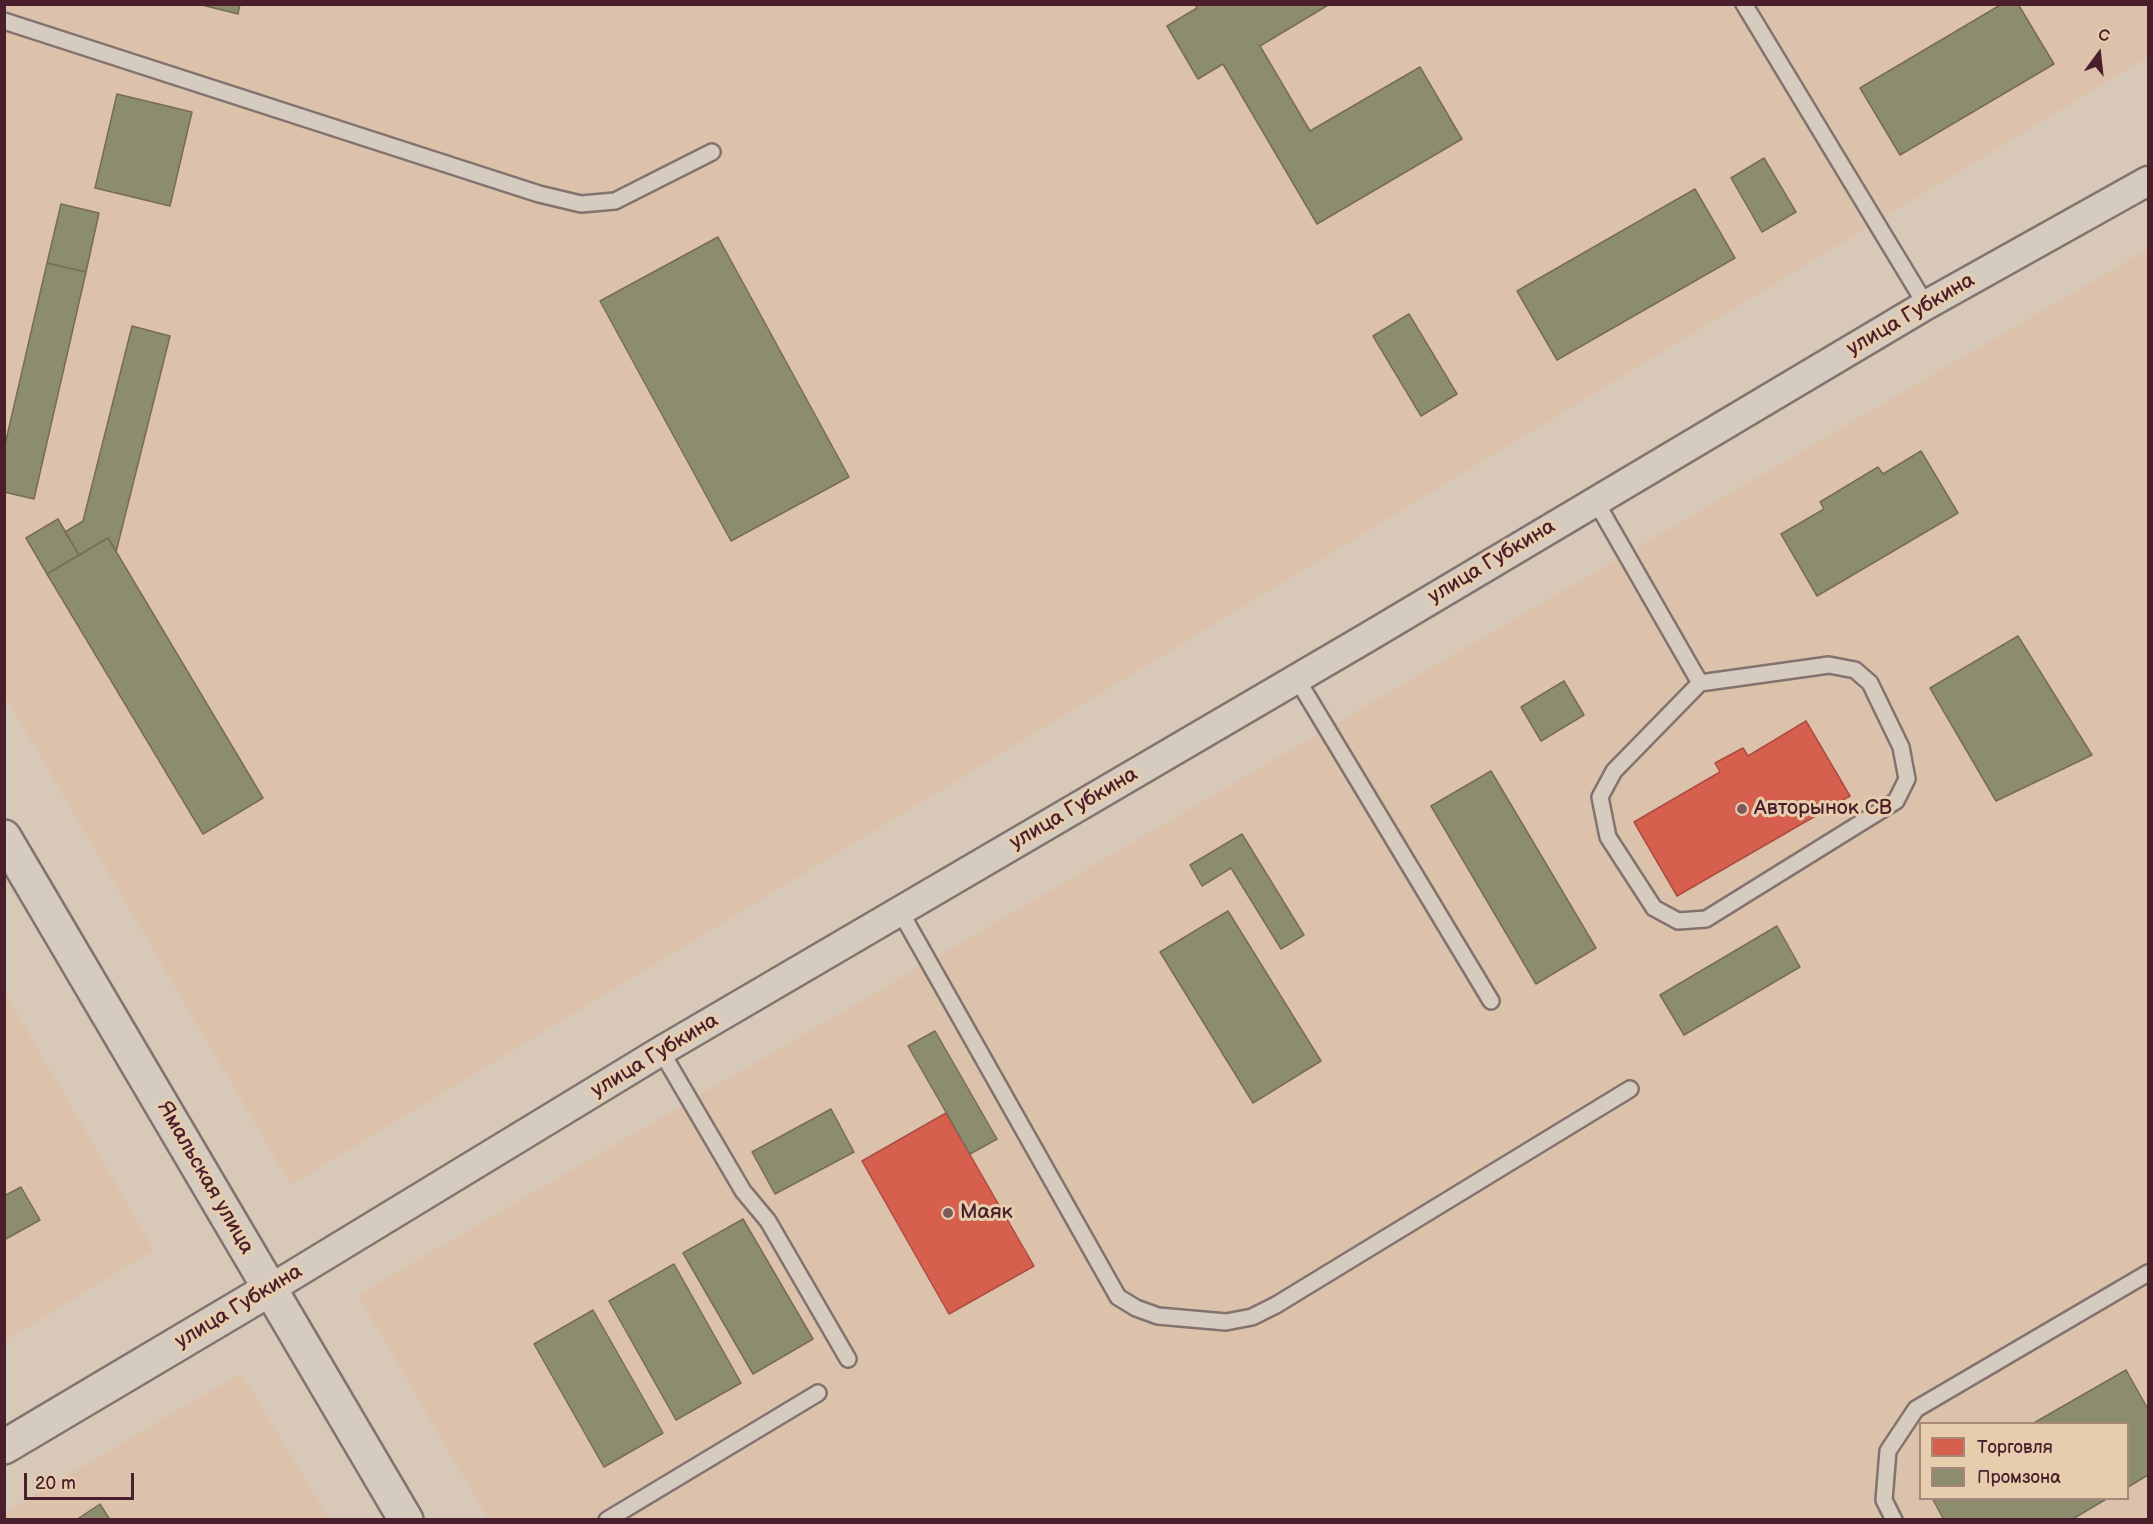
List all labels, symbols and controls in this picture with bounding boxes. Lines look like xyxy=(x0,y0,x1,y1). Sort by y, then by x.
north arrow xyxy=(2069,24,2129,84)
text: С xyxy=(2096,26,2112,47)
street label: улица Губкина xyxy=(1842,268,1980,362)
street label: улица Губкина xyxy=(1424,514,1560,610)
street label: улица Губкина xyxy=(1005,762,1143,856)
place label: Авторынок СВ xyxy=(1754,796,1892,822)
marker: Авторынок СВ xyxy=(1735,802,1749,816)
street label: улица Губкина xyxy=(587,1008,723,1104)
street label: Ямальская улица xyxy=(151,1097,259,1259)
place label: Маяк xyxy=(960,1200,1013,1226)
marker: Маяк xyxy=(941,1206,955,1220)
street label: улица Губкина xyxy=(171,1259,307,1355)
legend xyxy=(1919,1422,2129,1500)
text: Торговля xyxy=(1977,1437,2053,1458)
scale bar xyxy=(27,1461,136,1499)
text: Промзона xyxy=(1977,1467,2061,1488)
text: 20 m xyxy=(35,1473,76,1494)

